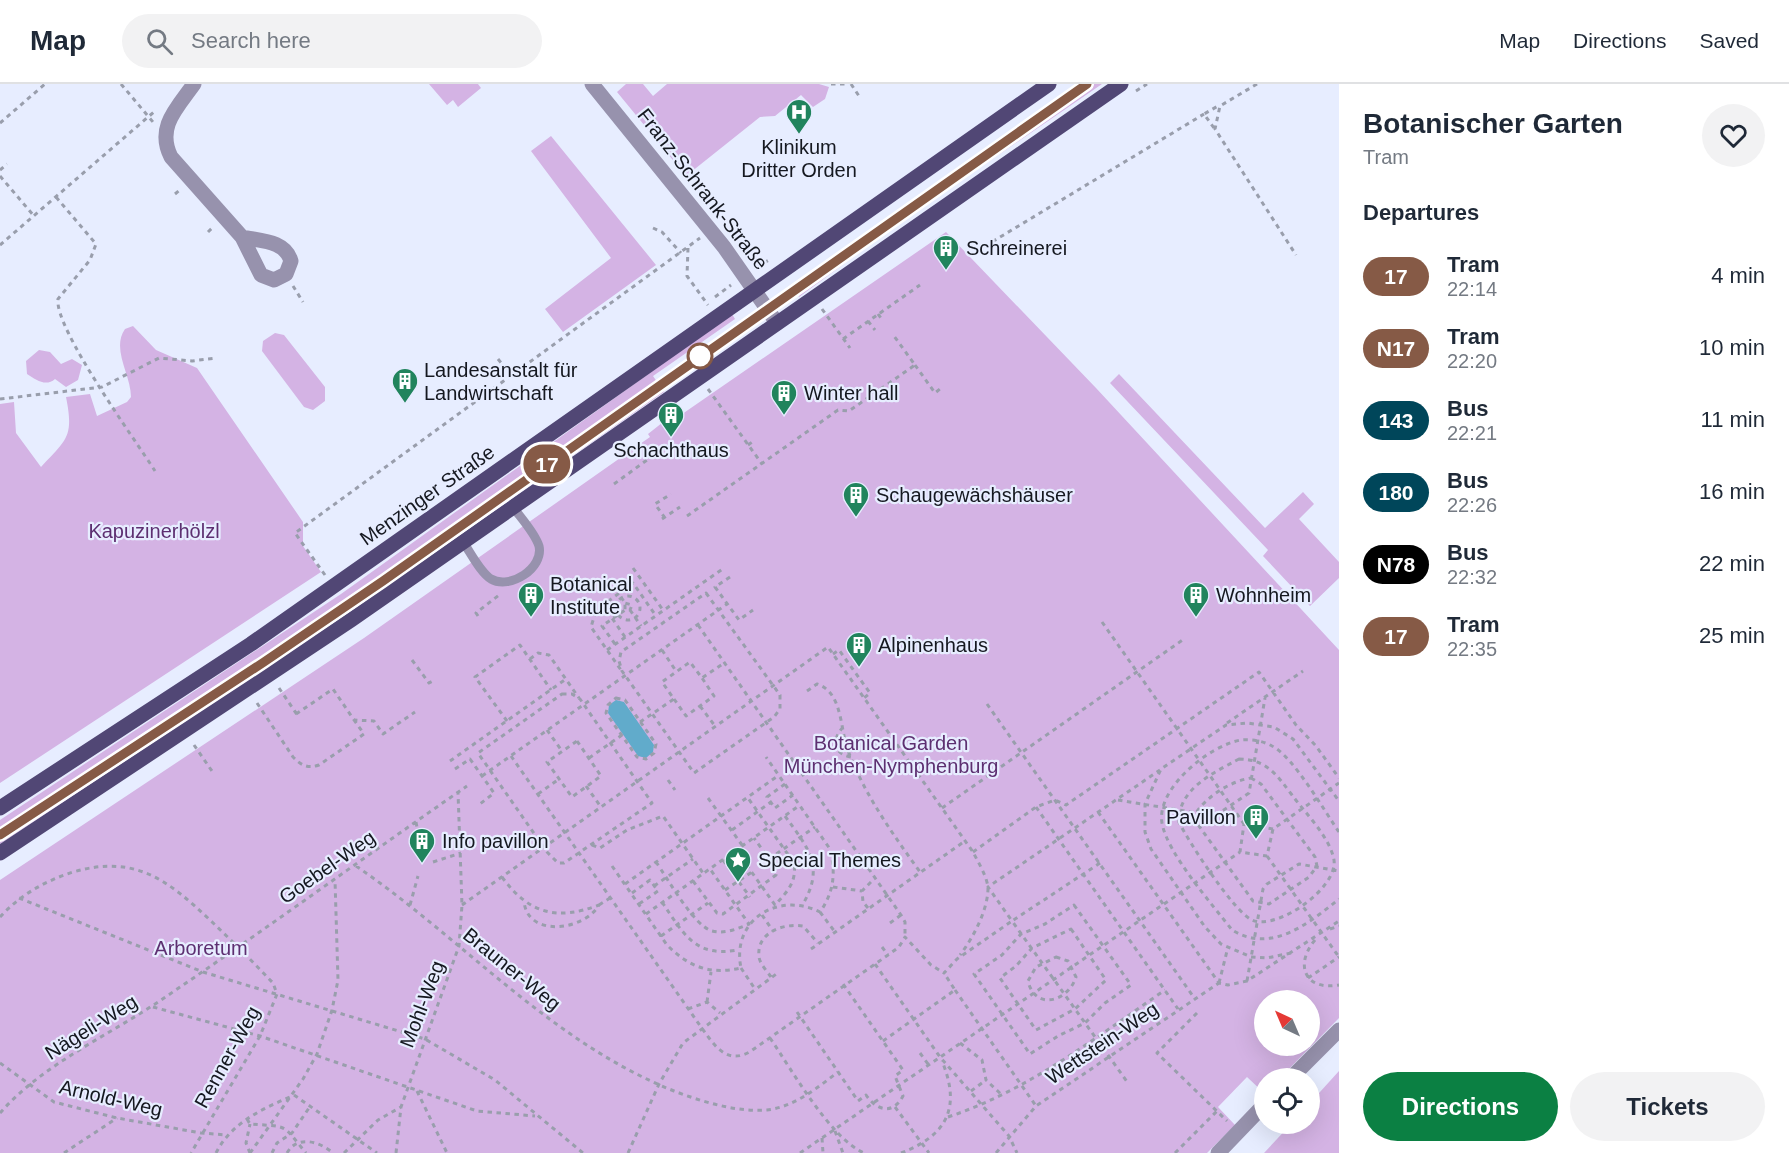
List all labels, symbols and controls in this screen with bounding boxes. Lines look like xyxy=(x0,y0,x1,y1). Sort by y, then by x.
search box xyxy=(122,14,542,68)
text: Map xyxy=(30,25,86,56)
icon: search xyxy=(143,25,176,58)
text: Search here xyxy=(191,28,311,53)
text: Map xyxy=(1499,29,1540,52)
text: Directions xyxy=(1573,29,1666,52)
text: Saved xyxy=(1699,29,1759,52)
hospital icon: Klinikum Dritter Orden xyxy=(784,97,814,135)
street label: Franz-Schrank-Straße xyxy=(633,104,773,274)
button: heart xyxy=(1702,104,1765,167)
text: Botanischer Garten xyxy=(1363,108,1623,139)
place label: Klinikum Dritter Orden xyxy=(741,136,857,181)
text: Tram xyxy=(1363,146,1409,168)
text: Departures xyxy=(1363,200,1479,225)
building icon: Schreinerei xyxy=(931,233,961,271)
place label: Schreinerei xyxy=(966,237,1067,259)
text: Tram xyxy=(1447,252,1500,277)
text: 4 min xyxy=(1711,263,1765,288)
text: 17 xyxy=(1384,265,1408,288)
text: 22:14 xyxy=(1447,278,1497,300)
text: Tram xyxy=(1447,324,1500,349)
text: 10 min xyxy=(1699,335,1765,360)
text: N17 xyxy=(1377,337,1415,360)
unlabelled marker xyxy=(687,343,713,369)
text: 22:20 xyxy=(1447,350,1497,372)
place label: Landesanstalt für Landwirtschaft xyxy=(424,359,578,404)
building icon: Landesanstalt für Landwirtschaft xyxy=(390,366,420,404)
building icon: Winter hall xyxy=(769,378,799,416)
place label: Winter hall xyxy=(804,382,898,404)
text: Bus xyxy=(1447,396,1489,421)
building icon: Schachthaus xyxy=(656,400,686,438)
text: 11 min xyxy=(1701,407,1765,432)
text: 143 xyxy=(1378,409,1414,432)
text: 22:21 xyxy=(1447,422,1497,444)
place label: Schachthaus xyxy=(613,439,729,461)
street label: Menzinger Straße xyxy=(356,440,498,550)
line badge: 17 xyxy=(520,444,574,484)
text: 17 xyxy=(535,453,559,476)
text: Bus xyxy=(1447,468,1489,493)
text: 16 min xyxy=(1699,479,1765,504)
building icon: Schaugewächshäuser xyxy=(841,480,871,518)
text: 180 xyxy=(1378,481,1414,504)
place label: Schaugewächshäuser xyxy=(876,484,1073,506)
text: 22:26 xyxy=(1447,494,1497,516)
park label: Kapuzinerhölzl xyxy=(88,520,220,542)
text: Bus xyxy=(1447,540,1489,565)
text: 22 min xyxy=(1699,551,1765,576)
text: N78 xyxy=(1377,553,1415,576)
text: 22:32 xyxy=(1447,566,1497,588)
place label: Botanical Institute xyxy=(550,573,632,618)
building icon: Botanical Institute xyxy=(516,580,546,618)
building icon: Wohnheim xyxy=(1181,580,1211,618)
place label: Wohnheim xyxy=(1216,584,1311,606)
text: Tram xyxy=(1447,612,1500,637)
text: 25 min xyxy=(1699,623,1765,648)
text: 17 xyxy=(1384,625,1408,648)
building icon: Alpinenhaus xyxy=(844,630,874,668)
place label: Alpinenhaus xyxy=(878,634,988,656)
text: 22:35 xyxy=(1447,638,1497,660)
park label: Botanical Garden München-Nymphenburg xyxy=(784,732,998,777)
building icon: Pavillon xyxy=(1241,802,1271,840)
place label: Pavillon xyxy=(1166,806,1236,828)
street label: Goebel-Weg xyxy=(275,826,379,908)
building icon: Info pavillon xyxy=(407,826,437,864)
place label: Info pavillon xyxy=(442,830,549,852)
place icon: Special Themes xyxy=(723,845,753,883)
place label: Special Themes xyxy=(758,849,901,871)
street label: Brauner-Weg xyxy=(459,923,565,1015)
park label: Arboretum xyxy=(154,937,248,959)
street label: Mohl-Weg xyxy=(395,958,449,1050)
street label: Nägeli-Weg xyxy=(41,990,141,1064)
north arrow xyxy=(1254,990,1320,1056)
map controls xyxy=(1254,990,1320,1134)
street label: Wettstein-Weg xyxy=(1042,997,1162,1089)
street label: Renner-Weg xyxy=(190,1002,264,1112)
button: locate xyxy=(1254,1068,1320,1134)
button: Directions xyxy=(1363,1072,1558,1141)
button: Tickets xyxy=(1570,1072,1765,1141)
street label: Arnold-Weg xyxy=(57,1075,165,1121)

